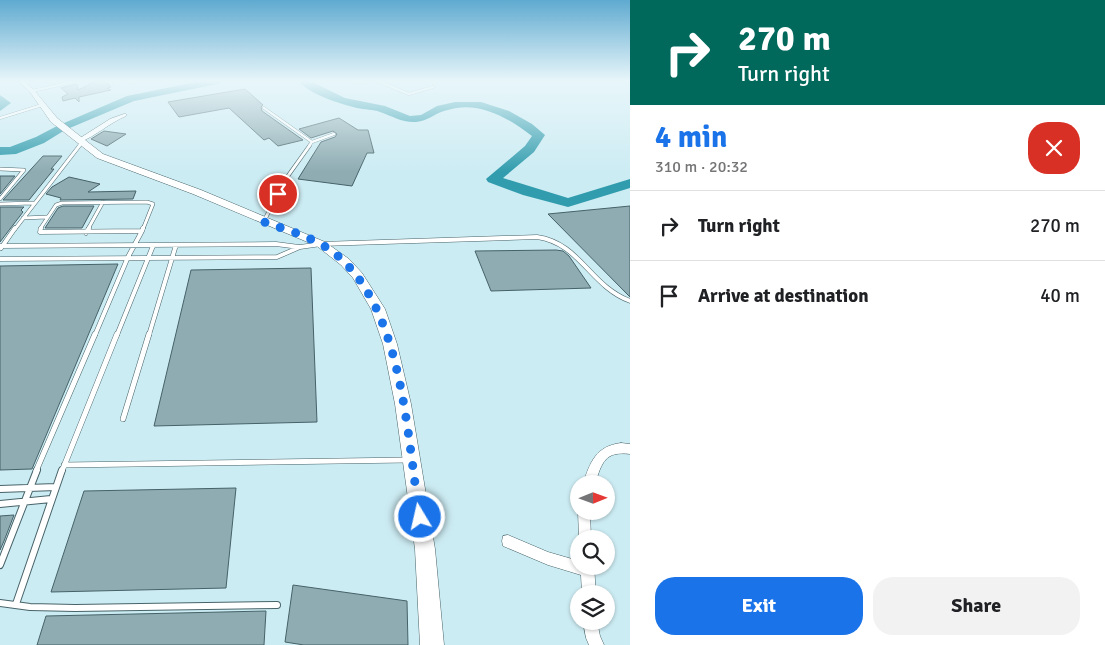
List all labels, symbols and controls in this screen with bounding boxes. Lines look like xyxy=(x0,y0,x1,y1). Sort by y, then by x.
text: 270 m xyxy=(738,17,831,60)
icon: right xyxy=(655,20,720,85)
text: Turn right xyxy=(738,60,830,87)
text: 4 min xyxy=(655,119,727,156)
button: close xyxy=(1028,122,1080,174)
text: 310 m · 20:32 xyxy=(655,157,748,177)
pin xyxy=(257,173,299,215)
icon: arrive xyxy=(264,180,292,208)
icon: right xyxy=(655,212,683,240)
text: Turn right xyxy=(698,214,780,238)
text: 270 m xyxy=(1030,214,1080,238)
icon: arrive xyxy=(655,282,683,310)
text: Arrive at destination xyxy=(698,284,869,308)
text: 40 m xyxy=(1040,284,1080,308)
north arrow xyxy=(570,475,615,520)
map controls xyxy=(570,475,615,630)
position arrow xyxy=(393,490,445,542)
button: search xyxy=(570,530,615,575)
button: Exit xyxy=(655,577,863,635)
button: Share xyxy=(873,577,1080,635)
button: layers xyxy=(570,585,615,630)

